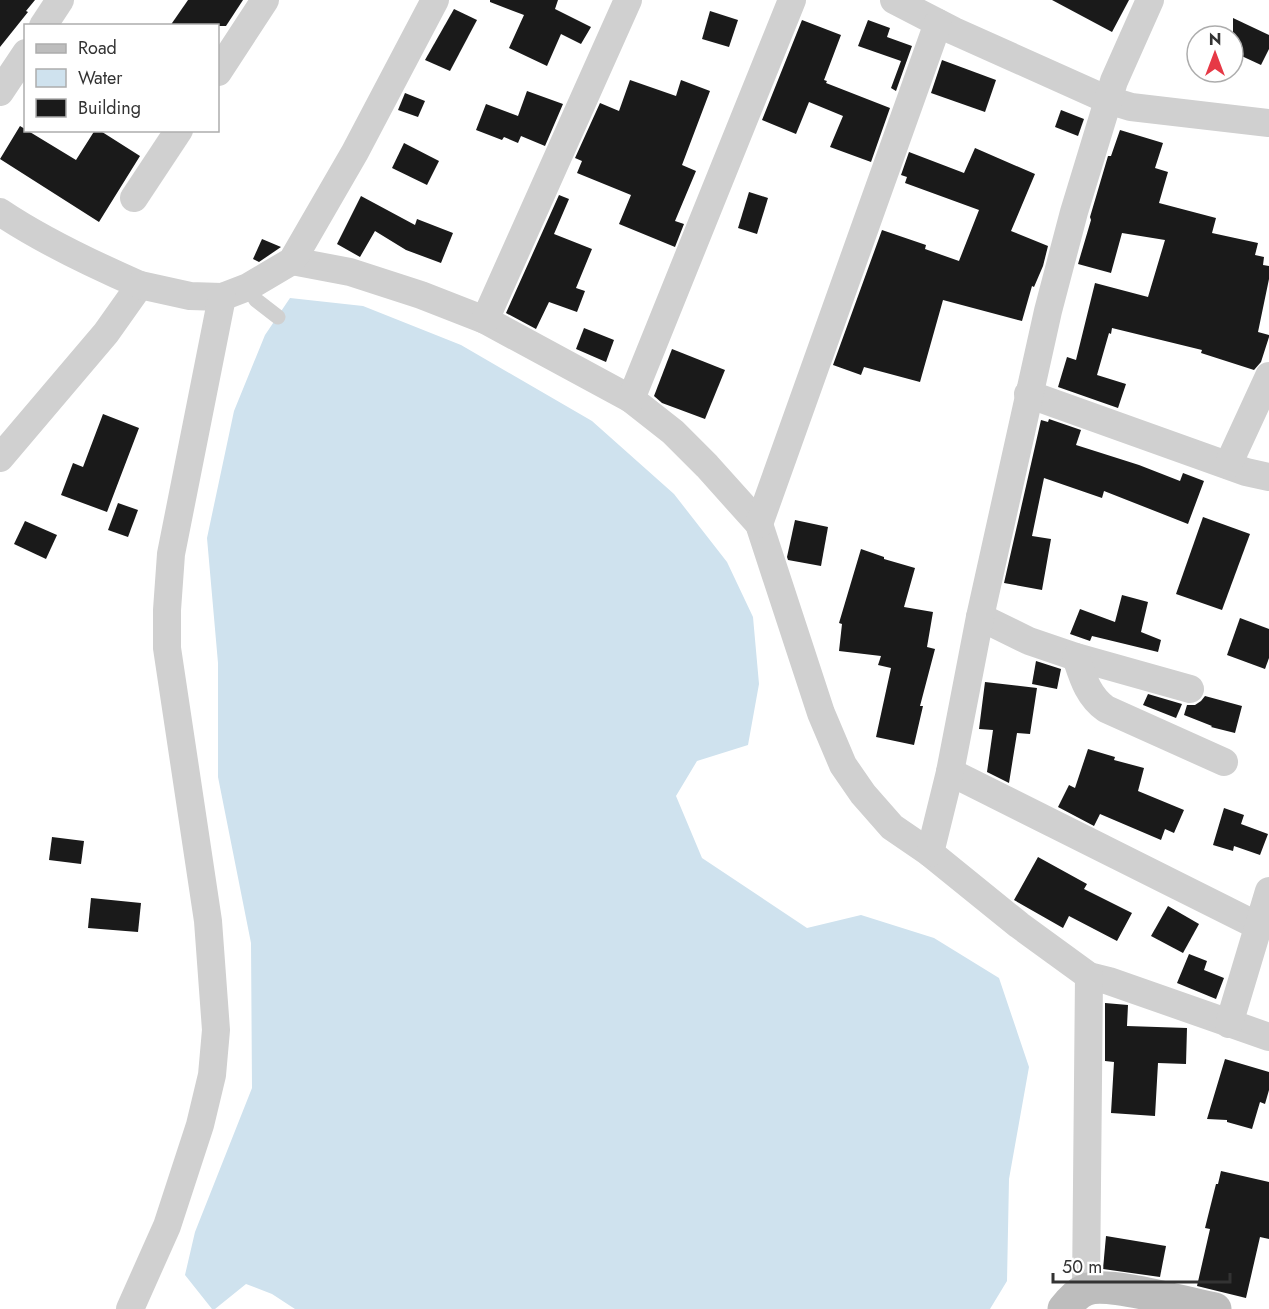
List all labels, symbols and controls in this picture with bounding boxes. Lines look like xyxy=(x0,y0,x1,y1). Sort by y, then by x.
legend xyxy=(24,24,219,132)
north arrow xyxy=(1185,24,1245,84)
text: N xyxy=(1209,28,1221,51)
text: Road xyxy=(78,35,117,61)
text: Water xyxy=(78,65,123,91)
text: Building xyxy=(78,95,141,121)
scale bar xyxy=(1053,1246,1230,1284)
text: 50 m xyxy=(1062,1254,1102,1280)

